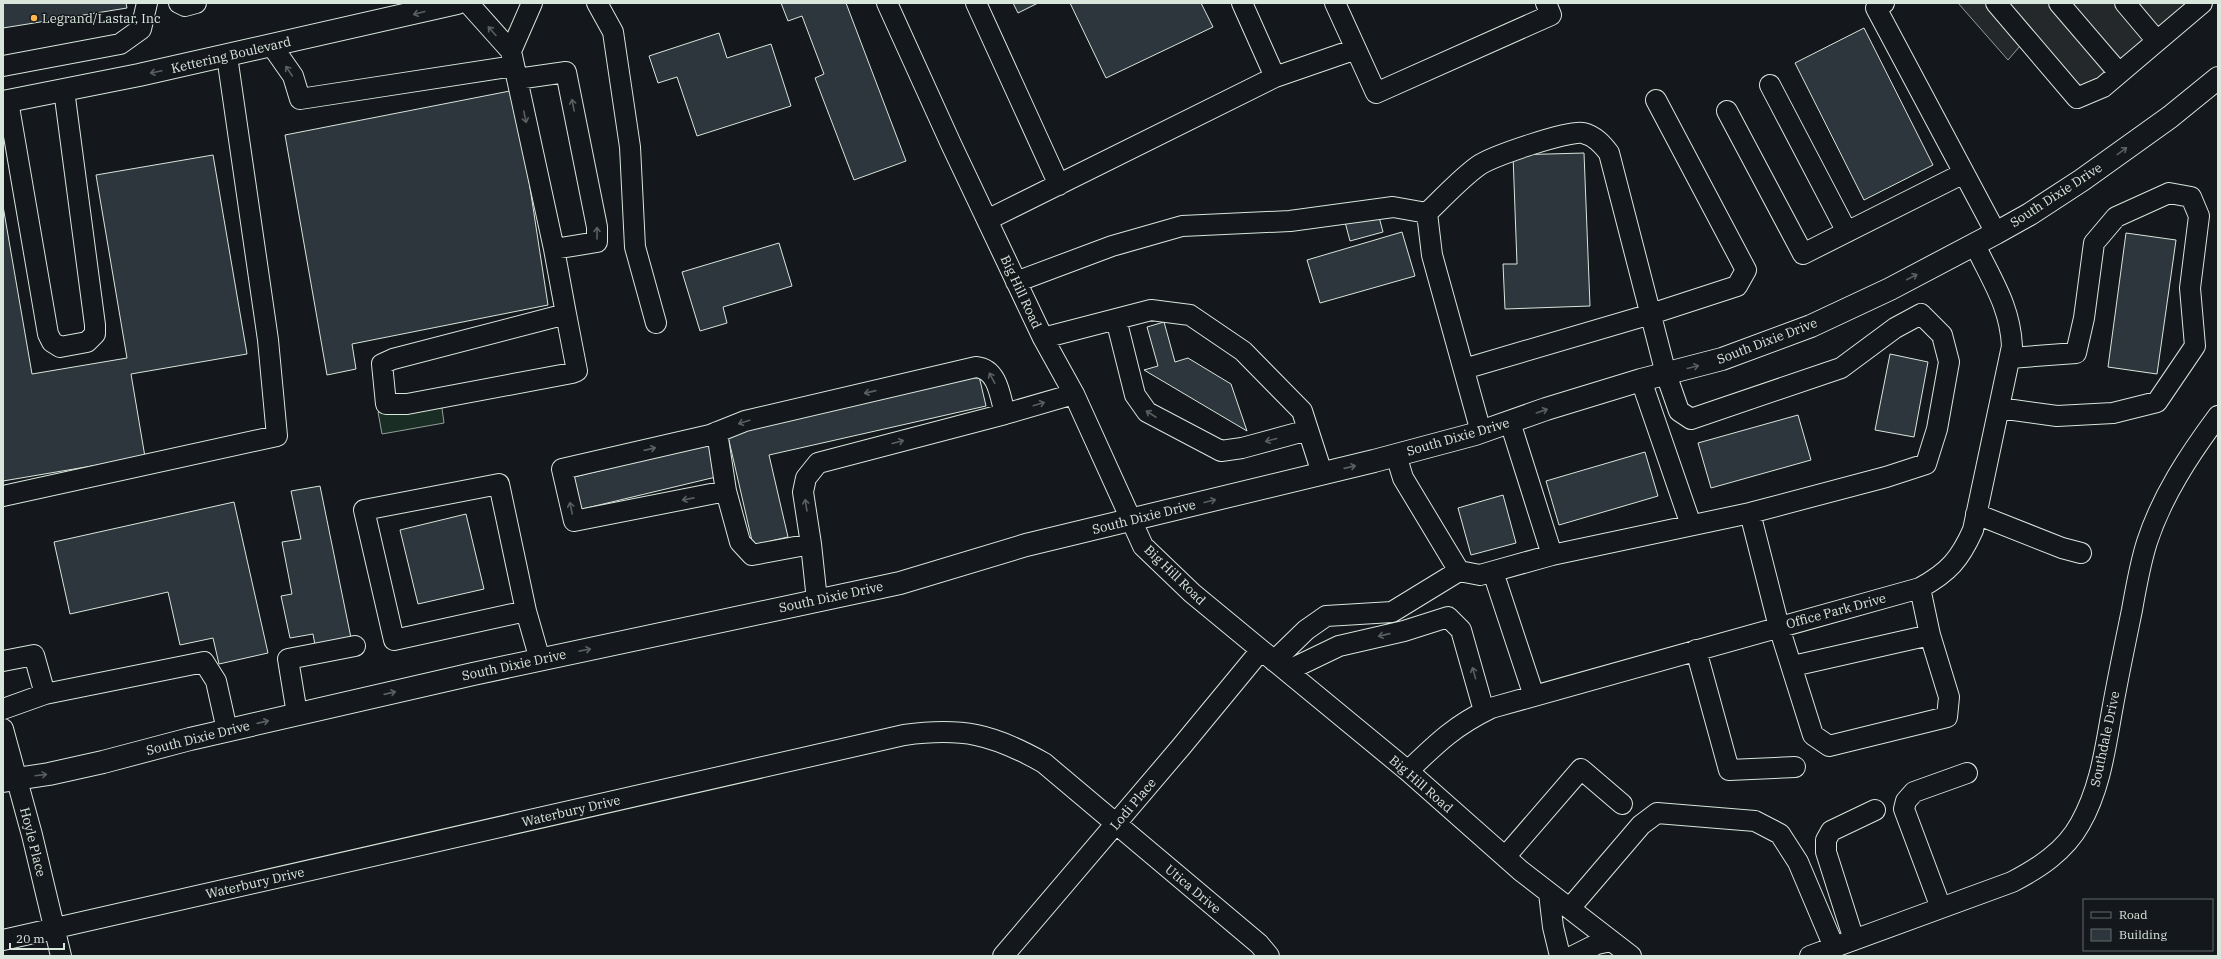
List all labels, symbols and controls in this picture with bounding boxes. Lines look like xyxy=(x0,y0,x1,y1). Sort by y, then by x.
place label: Legrand/Lastar, Inc xyxy=(42,10,161,27)
one-way arrow xyxy=(413,10,426,17)
marker: Legrand/Lastar, Inc xyxy=(29,13,39,23)
one-way arrow xyxy=(487,26,496,36)
street label: Kettering Boulevard xyxy=(169,33,293,77)
one-way arrow xyxy=(285,65,293,77)
one-way arrow xyxy=(150,68,163,76)
one-way arrow xyxy=(568,99,576,112)
one-way arrow xyxy=(522,110,530,123)
one-way arrow xyxy=(2117,147,2128,155)
street label: South Dixie Drive xyxy=(2007,159,2105,231)
one-way arrow xyxy=(593,227,601,240)
street label: Big Hill Road xyxy=(997,253,1045,331)
one-way arrow xyxy=(1906,273,1918,281)
street label: South Dixie Drive xyxy=(1714,314,1820,368)
one-way arrow xyxy=(1687,363,1700,370)
one-way arrow xyxy=(988,372,996,384)
one-way arrow xyxy=(864,388,877,396)
one-way arrow xyxy=(1033,400,1046,407)
one-way arrow xyxy=(1535,407,1548,414)
one-way arrow xyxy=(1146,410,1157,418)
street label: South Dixie Drive xyxy=(1405,414,1511,460)
one-way arrow xyxy=(738,419,751,426)
one-way arrow xyxy=(1264,437,1277,444)
one-way arrow xyxy=(891,438,904,445)
one-way arrow xyxy=(643,444,656,452)
one-way arrow xyxy=(1343,462,1356,470)
one-way arrow xyxy=(682,495,695,503)
street label: South Dixie Drive xyxy=(1090,496,1198,538)
one-way arrow xyxy=(1203,497,1216,504)
one-way arrow xyxy=(801,499,809,512)
one-way arrow xyxy=(566,502,574,515)
street label: Big Hill Road xyxy=(1141,541,1209,609)
street label: South Dixie Drive xyxy=(777,578,885,616)
street label: Office Park Drive xyxy=(1784,589,1888,633)
one-way arrow xyxy=(1378,632,1391,640)
street label: South Dixie Drive xyxy=(460,646,568,684)
one-way arrow xyxy=(578,646,591,654)
one-way arrow xyxy=(1469,667,1477,680)
one-way arrow xyxy=(383,689,396,696)
street label: Southdale Drive xyxy=(2087,690,2123,788)
street label: South Dixie Drive xyxy=(144,717,252,759)
one-way arrow xyxy=(256,718,269,725)
street label: Big Hill Road xyxy=(1386,752,1456,816)
one-way arrow xyxy=(35,771,48,779)
street label: Lodi Place xyxy=(1106,774,1160,834)
street label: Waterbury Drive xyxy=(520,791,622,831)
street label: Hoyle Place xyxy=(16,805,50,879)
street label: Utica Drive xyxy=(1162,861,1224,917)
street label: Waterbury Drive xyxy=(204,863,306,903)
legend xyxy=(2083,899,2213,951)
text: Road xyxy=(2119,907,2148,922)
scale bar xyxy=(10,925,64,951)
text: Building xyxy=(2119,927,2167,942)
text: 20 m xyxy=(16,931,45,946)

